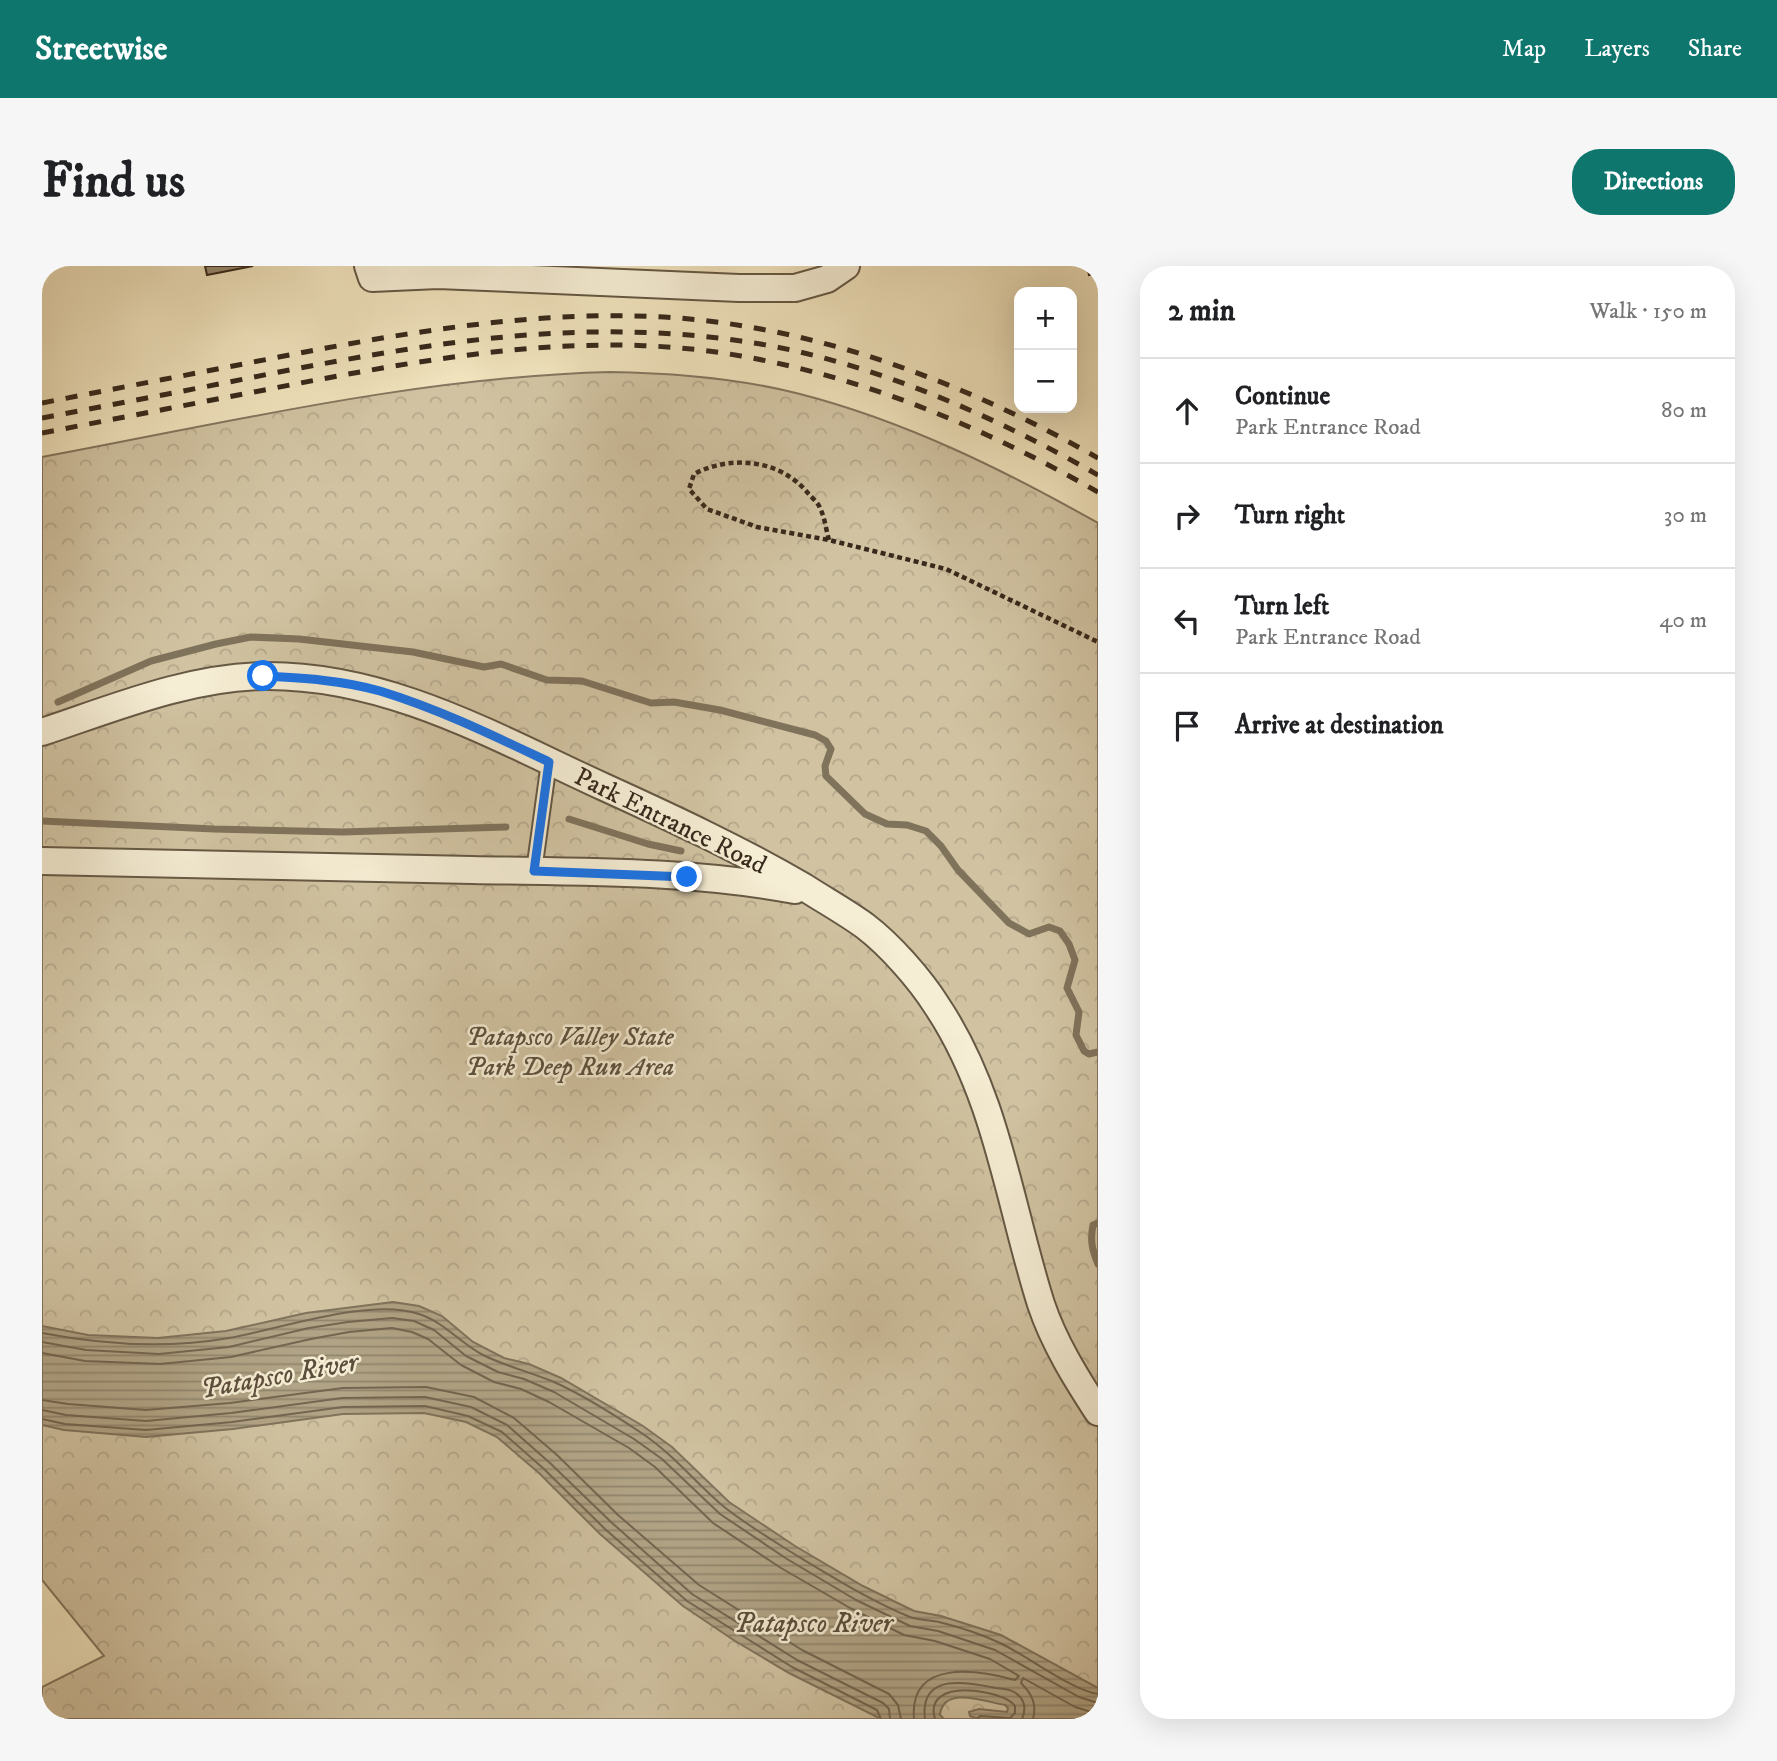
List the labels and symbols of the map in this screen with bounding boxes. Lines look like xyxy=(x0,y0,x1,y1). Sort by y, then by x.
route start xyxy=(247,660,278,691)
street label: Park Entrance Road xyxy=(569,761,772,882)
route end xyxy=(671,861,702,892)
park label: Patapsco Valley State Park Deep Run Area xyxy=(466,1021,675,1084)
water label: Patapsco River xyxy=(198,1344,363,1407)
water label: Patapsco River xyxy=(733,1606,895,1641)

